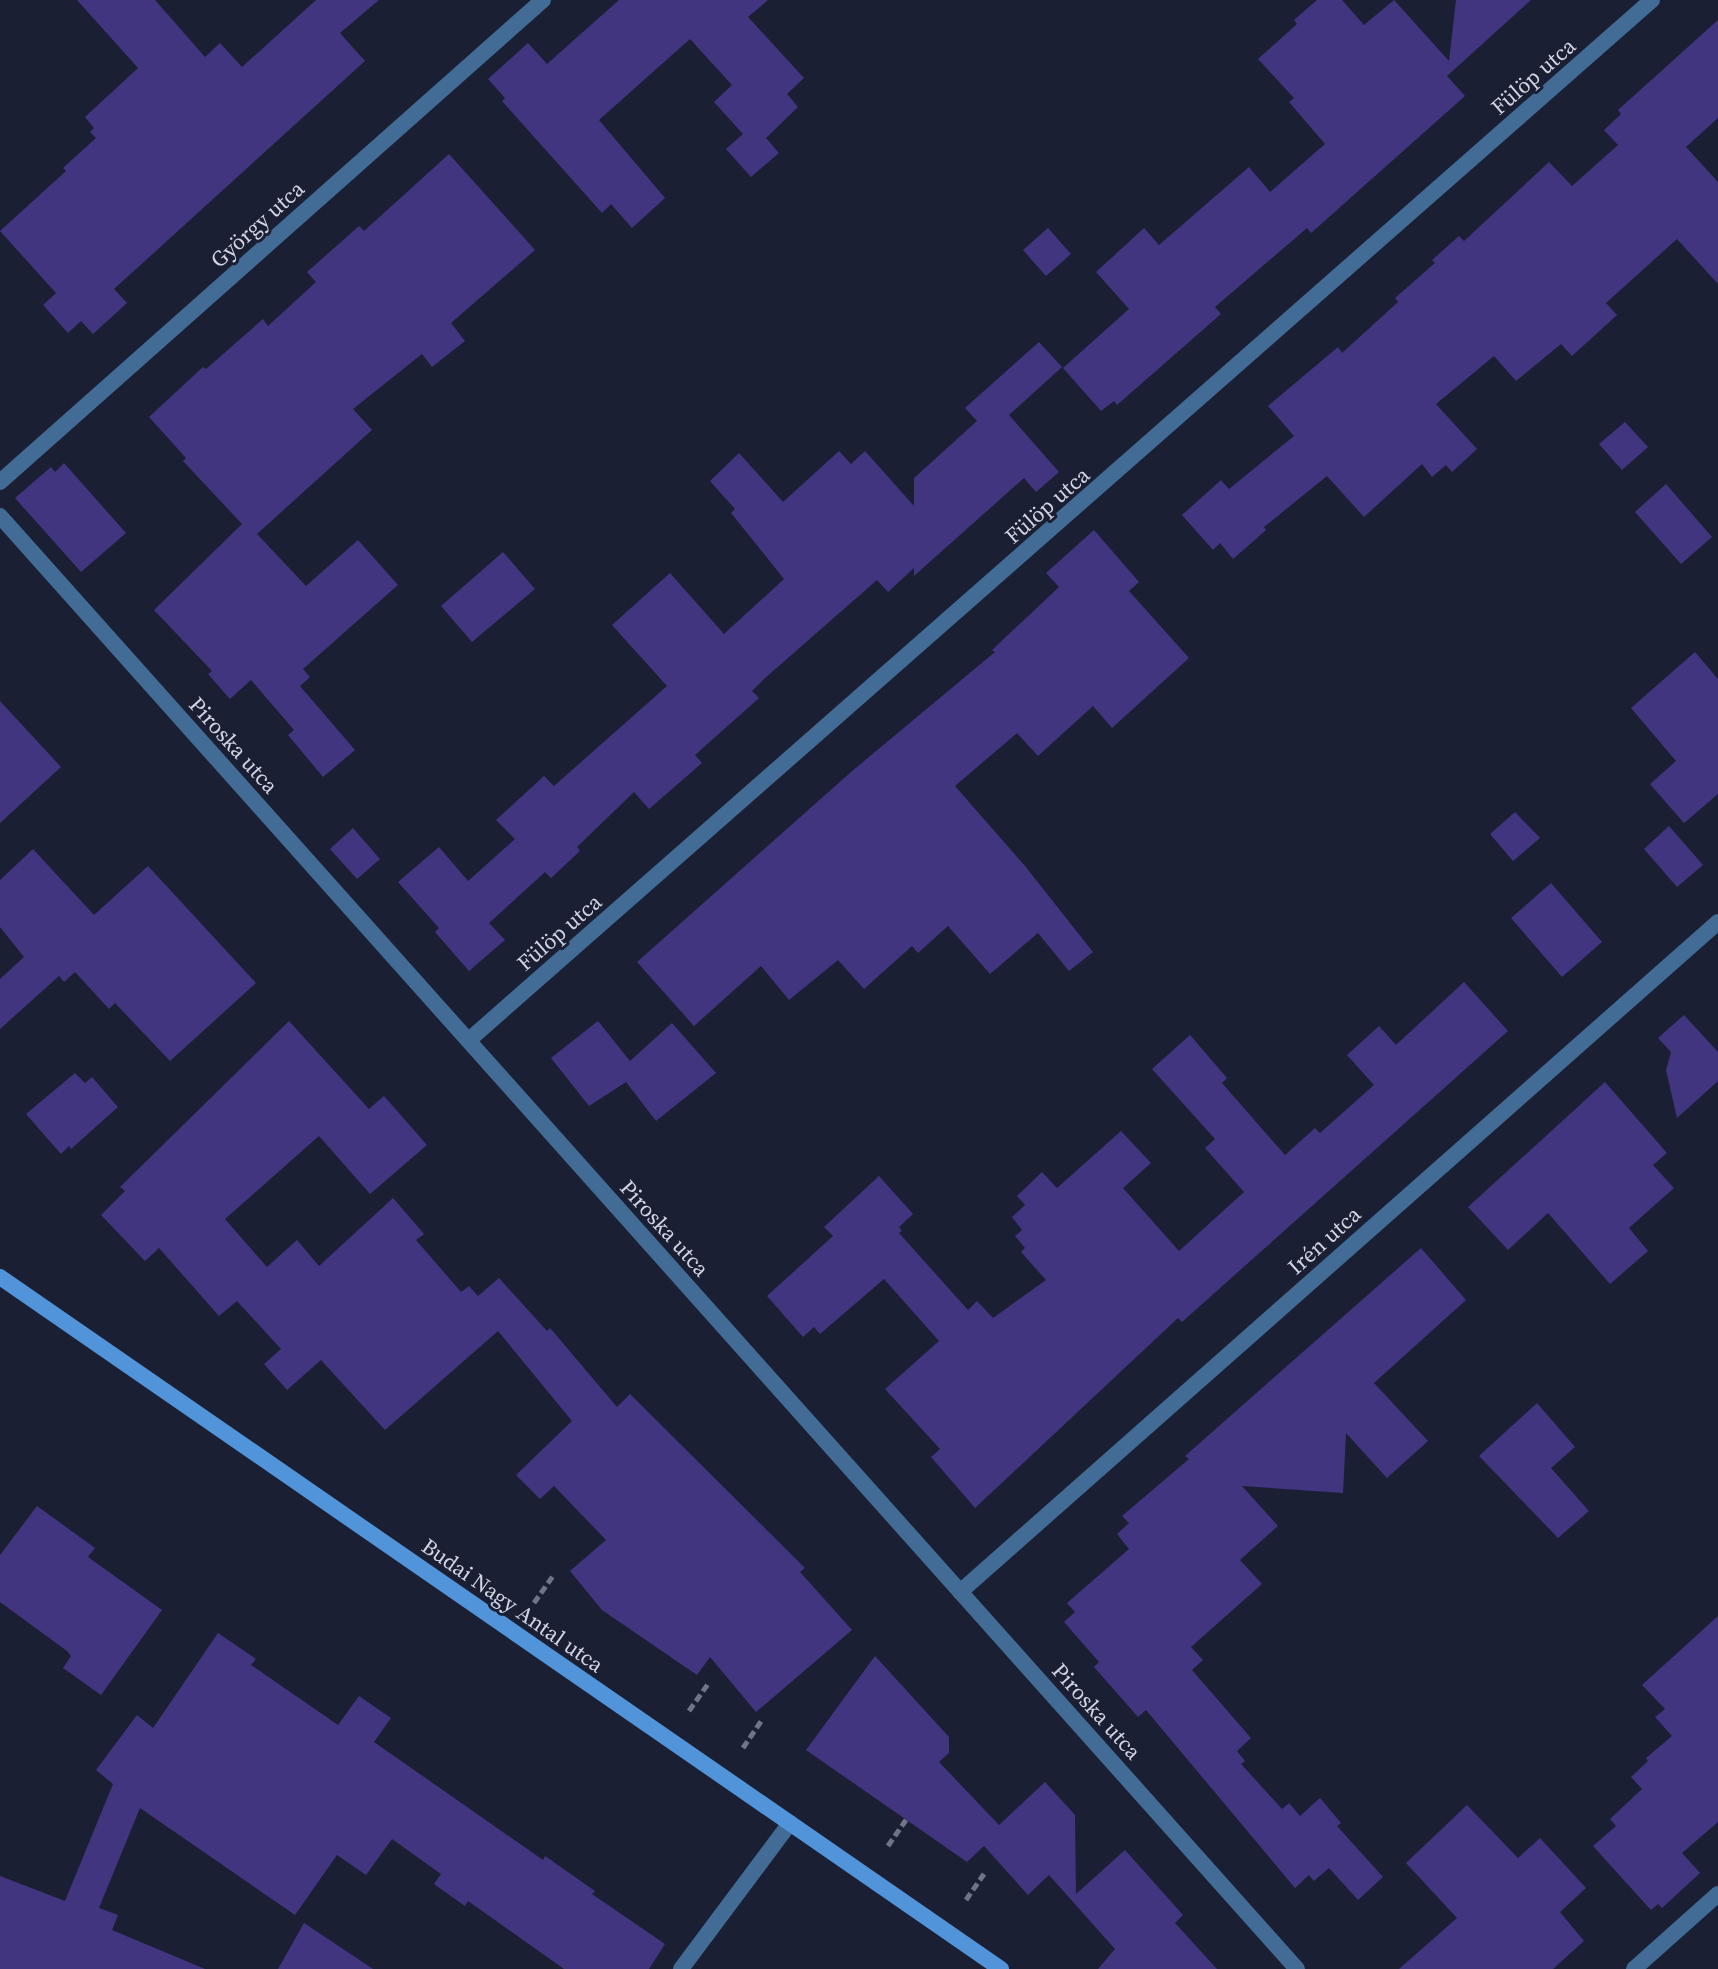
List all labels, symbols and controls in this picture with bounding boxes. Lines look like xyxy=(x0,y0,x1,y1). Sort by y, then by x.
street label: Fülöp utca xyxy=(1484,30,1582,121)
street label: György utca xyxy=(204,173,311,274)
street label: Fülöp utca xyxy=(998,459,1096,550)
street label: Piroska utca xyxy=(183,690,286,800)
street label: Fülöp utca xyxy=(510,886,608,977)
street label: Piroska utca xyxy=(614,1173,717,1283)
street label: Irén utca xyxy=(1281,1199,1368,1281)
street label: Budai Nagy Antal utca xyxy=(416,1531,611,1680)
street label: Piroska utca xyxy=(1046,1656,1149,1766)

